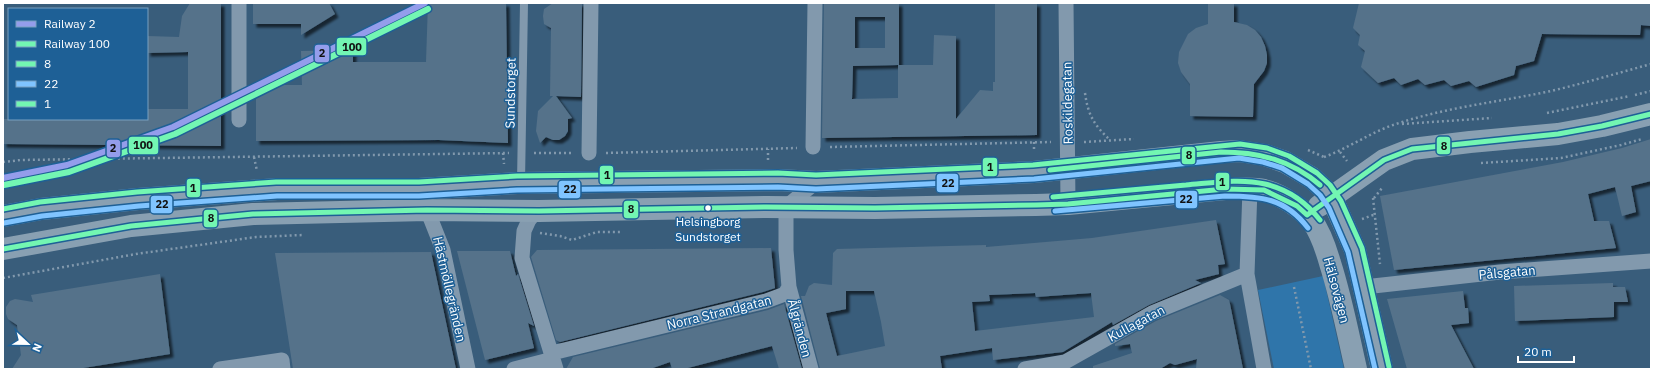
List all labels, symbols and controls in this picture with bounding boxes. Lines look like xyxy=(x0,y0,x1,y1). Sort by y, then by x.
legend xyxy=(8,8,148,120)
text: Railway 2 xyxy=(44,16,96,31)
text: Railway 100 xyxy=(44,36,110,51)
line badge: 100 xyxy=(336,37,367,56)
text: 100 xyxy=(342,40,362,54)
line badge: 2 xyxy=(314,44,330,63)
text: 2 xyxy=(319,46,326,60)
text: 8 xyxy=(44,56,51,71)
street label: Sundstorget xyxy=(501,57,520,129)
street label: Roskildegatan xyxy=(1058,61,1077,144)
text: 22 xyxy=(44,76,58,91)
text: 1 xyxy=(44,96,51,111)
line badge: 100 xyxy=(128,136,159,155)
line badge: 8 xyxy=(1436,136,1451,155)
text: 100 xyxy=(133,138,153,152)
line badge: 2 xyxy=(106,139,121,158)
text: 8 xyxy=(1441,139,1448,153)
text: 2 xyxy=(110,141,117,155)
line badge: 8 xyxy=(1181,146,1196,165)
text: 8 xyxy=(1186,148,1193,162)
line badge: 1 xyxy=(982,157,998,177)
text: 1 xyxy=(987,160,994,174)
line badge: 1 xyxy=(599,165,614,185)
text: 1 xyxy=(604,168,611,182)
line badge: 1 xyxy=(1215,172,1230,191)
line badge: 22 xyxy=(936,173,959,193)
text: 1 xyxy=(1219,175,1226,189)
text: 22 xyxy=(941,176,955,190)
line badge: 1 xyxy=(186,178,201,198)
line badge: 22 xyxy=(558,180,581,199)
text: 1 xyxy=(190,181,197,195)
text: 22 xyxy=(563,182,577,196)
line badge: 22 xyxy=(1175,190,1198,209)
text: 22 xyxy=(1179,192,1193,206)
line badge: 22 xyxy=(150,195,173,214)
text: 22 xyxy=(155,197,169,211)
line badge: 8 xyxy=(623,200,639,219)
text: 8 xyxy=(628,202,635,216)
marker: Helsingborg Sundstorget xyxy=(703,203,713,213)
line badge: 8 xyxy=(203,209,218,228)
text: 8 xyxy=(208,211,215,225)
place label: Helsingborg Sundstorget xyxy=(675,214,741,244)
street label: Hästmöllegränden xyxy=(429,235,470,343)
street label: Hälsovägen xyxy=(1320,255,1353,325)
street label: Pålsgatan xyxy=(1478,262,1536,283)
street label: Norra Strandgatan xyxy=(665,291,773,334)
street label: Ålgränden xyxy=(784,297,815,359)
street label: Kullagatan xyxy=(1105,301,1168,346)
north arrow xyxy=(8,324,48,364)
scale bar xyxy=(1518,338,1574,364)
text: N xyxy=(29,341,45,354)
text: 20 m xyxy=(1524,344,1552,359)

